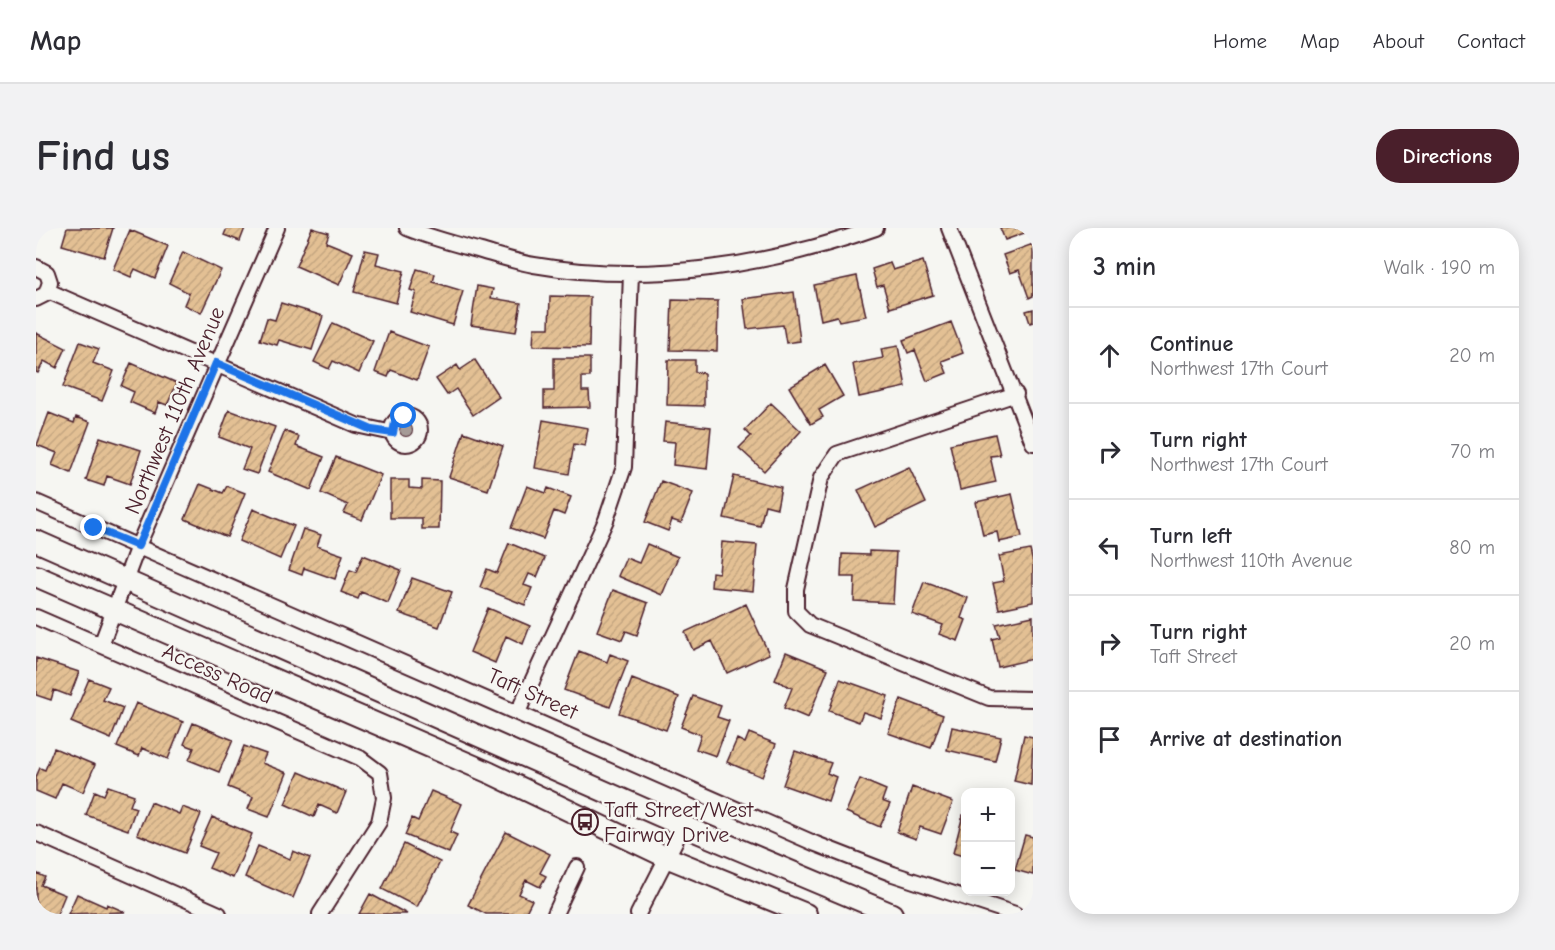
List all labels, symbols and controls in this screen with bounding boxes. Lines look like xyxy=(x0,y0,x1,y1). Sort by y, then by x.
text: Map xyxy=(30,25,81,57)
text: Home xyxy=(1213,29,1267,53)
text: Map xyxy=(1300,29,1340,53)
text: About xyxy=(1373,29,1424,53)
text: Contact xyxy=(1457,29,1525,53)
button: Directions xyxy=(1376,129,1519,183)
text: Find us xyxy=(36,132,170,181)
text: 3 min xyxy=(1093,252,1156,282)
text: Walk · 190 m xyxy=(1384,256,1495,279)
street label: Northwest 110th Avenue xyxy=(119,303,230,518)
text: Continue xyxy=(1150,331,1233,357)
icon: ahead xyxy=(1093,339,1126,372)
text: 20 m xyxy=(1449,344,1495,367)
text: Northwest 17th Court xyxy=(1150,357,1328,380)
route start xyxy=(390,402,416,428)
text: Turn right xyxy=(1150,427,1247,453)
icon: right xyxy=(1093,435,1126,468)
text: 70 m xyxy=(1450,440,1495,463)
text: Northwest 17th Court xyxy=(1150,453,1328,476)
route end xyxy=(80,514,106,540)
text: Turn left xyxy=(1150,523,1232,549)
icon: left xyxy=(1093,531,1126,564)
text: 80 m xyxy=(1449,536,1495,559)
text: Northwest 110th Avenue xyxy=(1150,549,1353,572)
text: Turn right xyxy=(1150,619,1247,645)
icon: right xyxy=(1093,627,1126,660)
text: 20 m xyxy=(1449,632,1495,655)
street label: Access Road xyxy=(158,638,277,710)
text: Taft Street xyxy=(1150,645,1237,668)
street label: Taft Street xyxy=(484,663,582,726)
icon: arrive xyxy=(1093,723,1126,756)
text: Arrive at destination xyxy=(1150,726,1342,752)
map controls xyxy=(961,788,1015,896)
button: + xyxy=(961,788,1015,842)
place label: Taft Street/West Fairway Drive xyxy=(604,797,754,848)
bus stop icon: Taft Street/West Fairway Drive xyxy=(570,807,600,837)
button: − xyxy=(961,842,1015,896)

